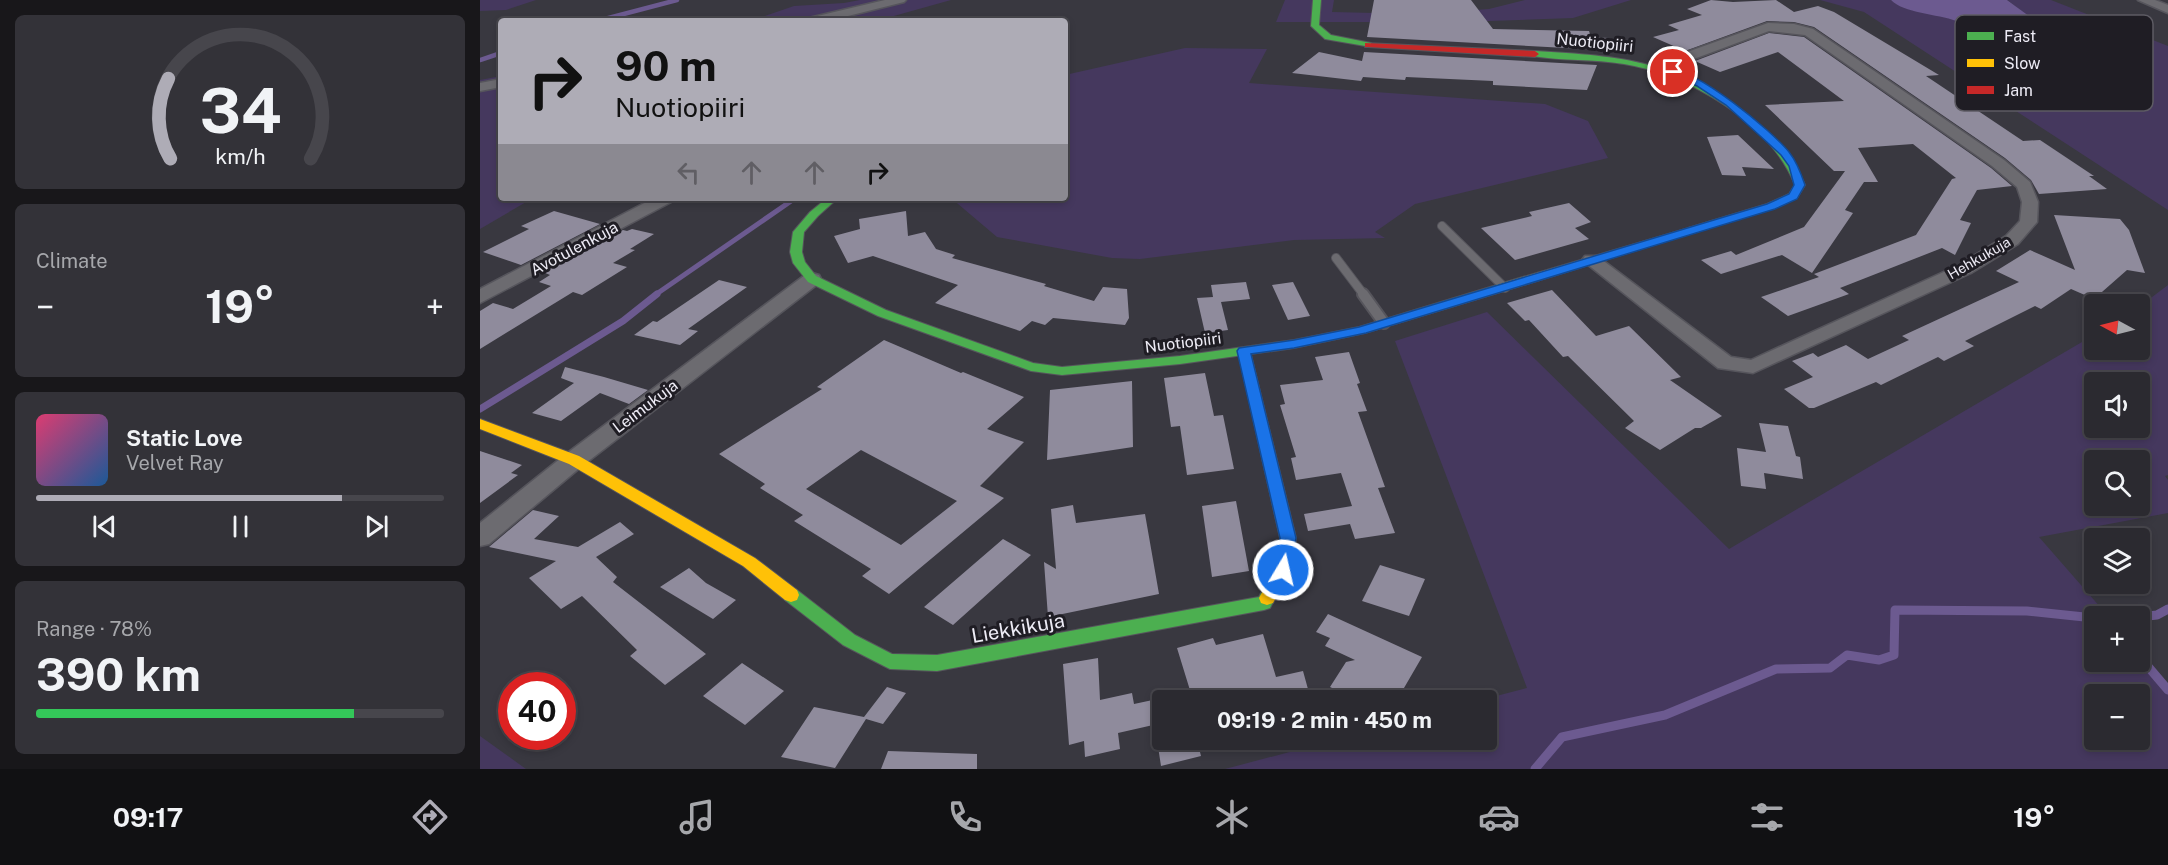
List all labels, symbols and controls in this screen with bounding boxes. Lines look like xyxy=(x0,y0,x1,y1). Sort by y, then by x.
legend xyxy=(1955,15,2153,111)
text: Fast xyxy=(2004,27,2036,46)
street label: Nuotiopiiri xyxy=(1556,29,1634,56)
text: 90 m xyxy=(615,41,717,90)
icon: right xyxy=(516,42,594,120)
pin xyxy=(1647,46,1698,97)
text: Slow xyxy=(2004,54,2041,73)
icon: arrive xyxy=(1656,55,1689,88)
text: 34 xyxy=(199,74,281,147)
text: Jam xyxy=(2004,81,2033,100)
text: Nuotiopiiri xyxy=(615,91,745,123)
text: km/h xyxy=(215,144,265,169)
icon: left xyxy=(672,156,705,189)
icon: ahead xyxy=(735,156,768,189)
icon: ahead xyxy=(798,156,831,189)
icon: right xyxy=(861,156,894,189)
street label: Avotulenkuja xyxy=(527,217,621,279)
street label: Hehkukuja xyxy=(1945,234,2013,282)
text: Climate xyxy=(36,249,108,273)
text: 19° xyxy=(205,280,275,333)
text: − xyxy=(36,288,54,326)
text: + xyxy=(426,288,444,326)
north arrow xyxy=(2084,294,2150,360)
map controls xyxy=(2084,294,2150,750)
street label: Nuotiopiiri xyxy=(1144,328,1223,357)
button: sound xyxy=(2084,372,2150,438)
street label: Leimukuja xyxy=(609,376,682,437)
text: Static Love xyxy=(126,425,243,451)
button: search xyxy=(2084,450,2150,516)
text: Velvet Ray xyxy=(126,451,224,475)
icon: previous xyxy=(88,510,121,543)
icon: pause xyxy=(224,510,257,543)
icon: next xyxy=(360,510,393,543)
button: layers xyxy=(2084,528,2150,594)
position arrow xyxy=(1251,538,1315,602)
button: + xyxy=(2084,606,2150,672)
street label: Liekkikuja xyxy=(969,608,1067,648)
text: Range · 78% xyxy=(36,617,152,641)
text: 390 km xyxy=(36,648,201,701)
speed limit sign: 40 xyxy=(498,672,576,750)
button: − xyxy=(2084,684,2150,750)
text: 09:19 · 2 min · 450 m xyxy=(1217,707,1432,733)
icon: directions xyxy=(409,796,451,838)
icon: music xyxy=(676,796,718,838)
icon: phone xyxy=(944,796,986,838)
icon: climate xyxy=(1211,796,1253,838)
icon: car xyxy=(1478,796,1520,838)
icon: filters xyxy=(1746,796,1788,838)
text: 09:17 xyxy=(113,801,184,833)
text: 19° xyxy=(2013,801,2055,833)

